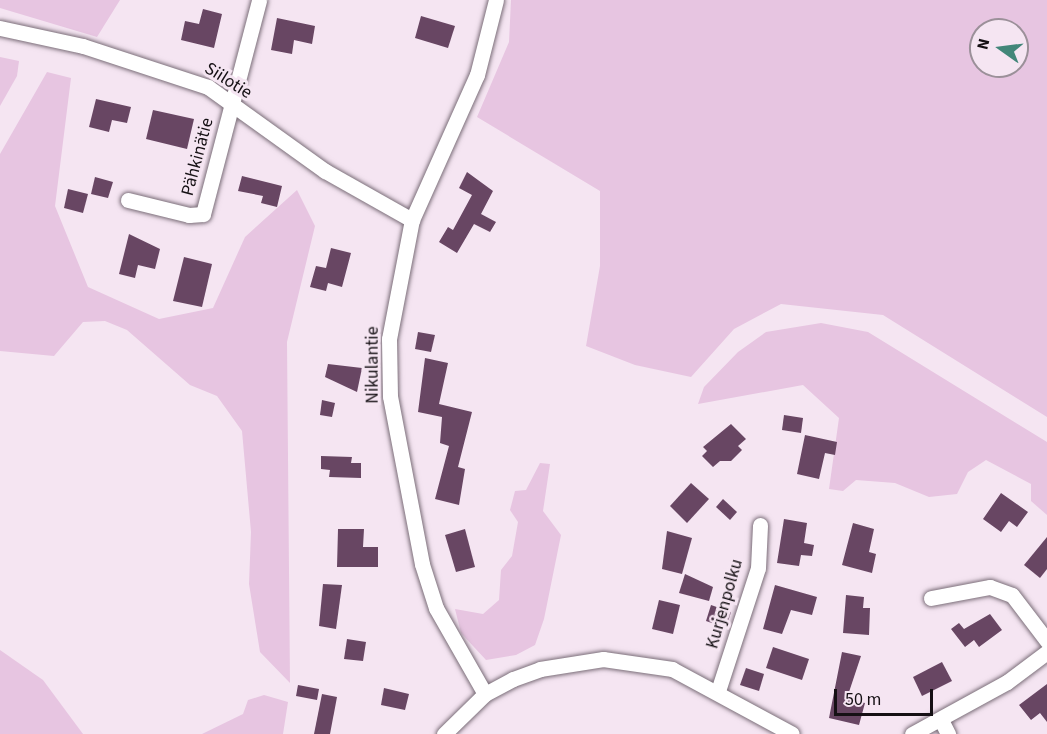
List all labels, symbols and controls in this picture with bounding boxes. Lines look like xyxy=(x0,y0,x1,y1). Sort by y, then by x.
north arrow xyxy=(969,18,1029,78)
text: N xyxy=(972,36,995,52)
street label: Siilotie xyxy=(200,58,256,104)
street label: Pähkinätie xyxy=(177,116,219,198)
street label: Nikulantie xyxy=(362,326,384,404)
street label: Kurjenpolku xyxy=(702,557,748,651)
scale bar xyxy=(837,677,936,715)
text: 50 m xyxy=(845,687,881,712)

